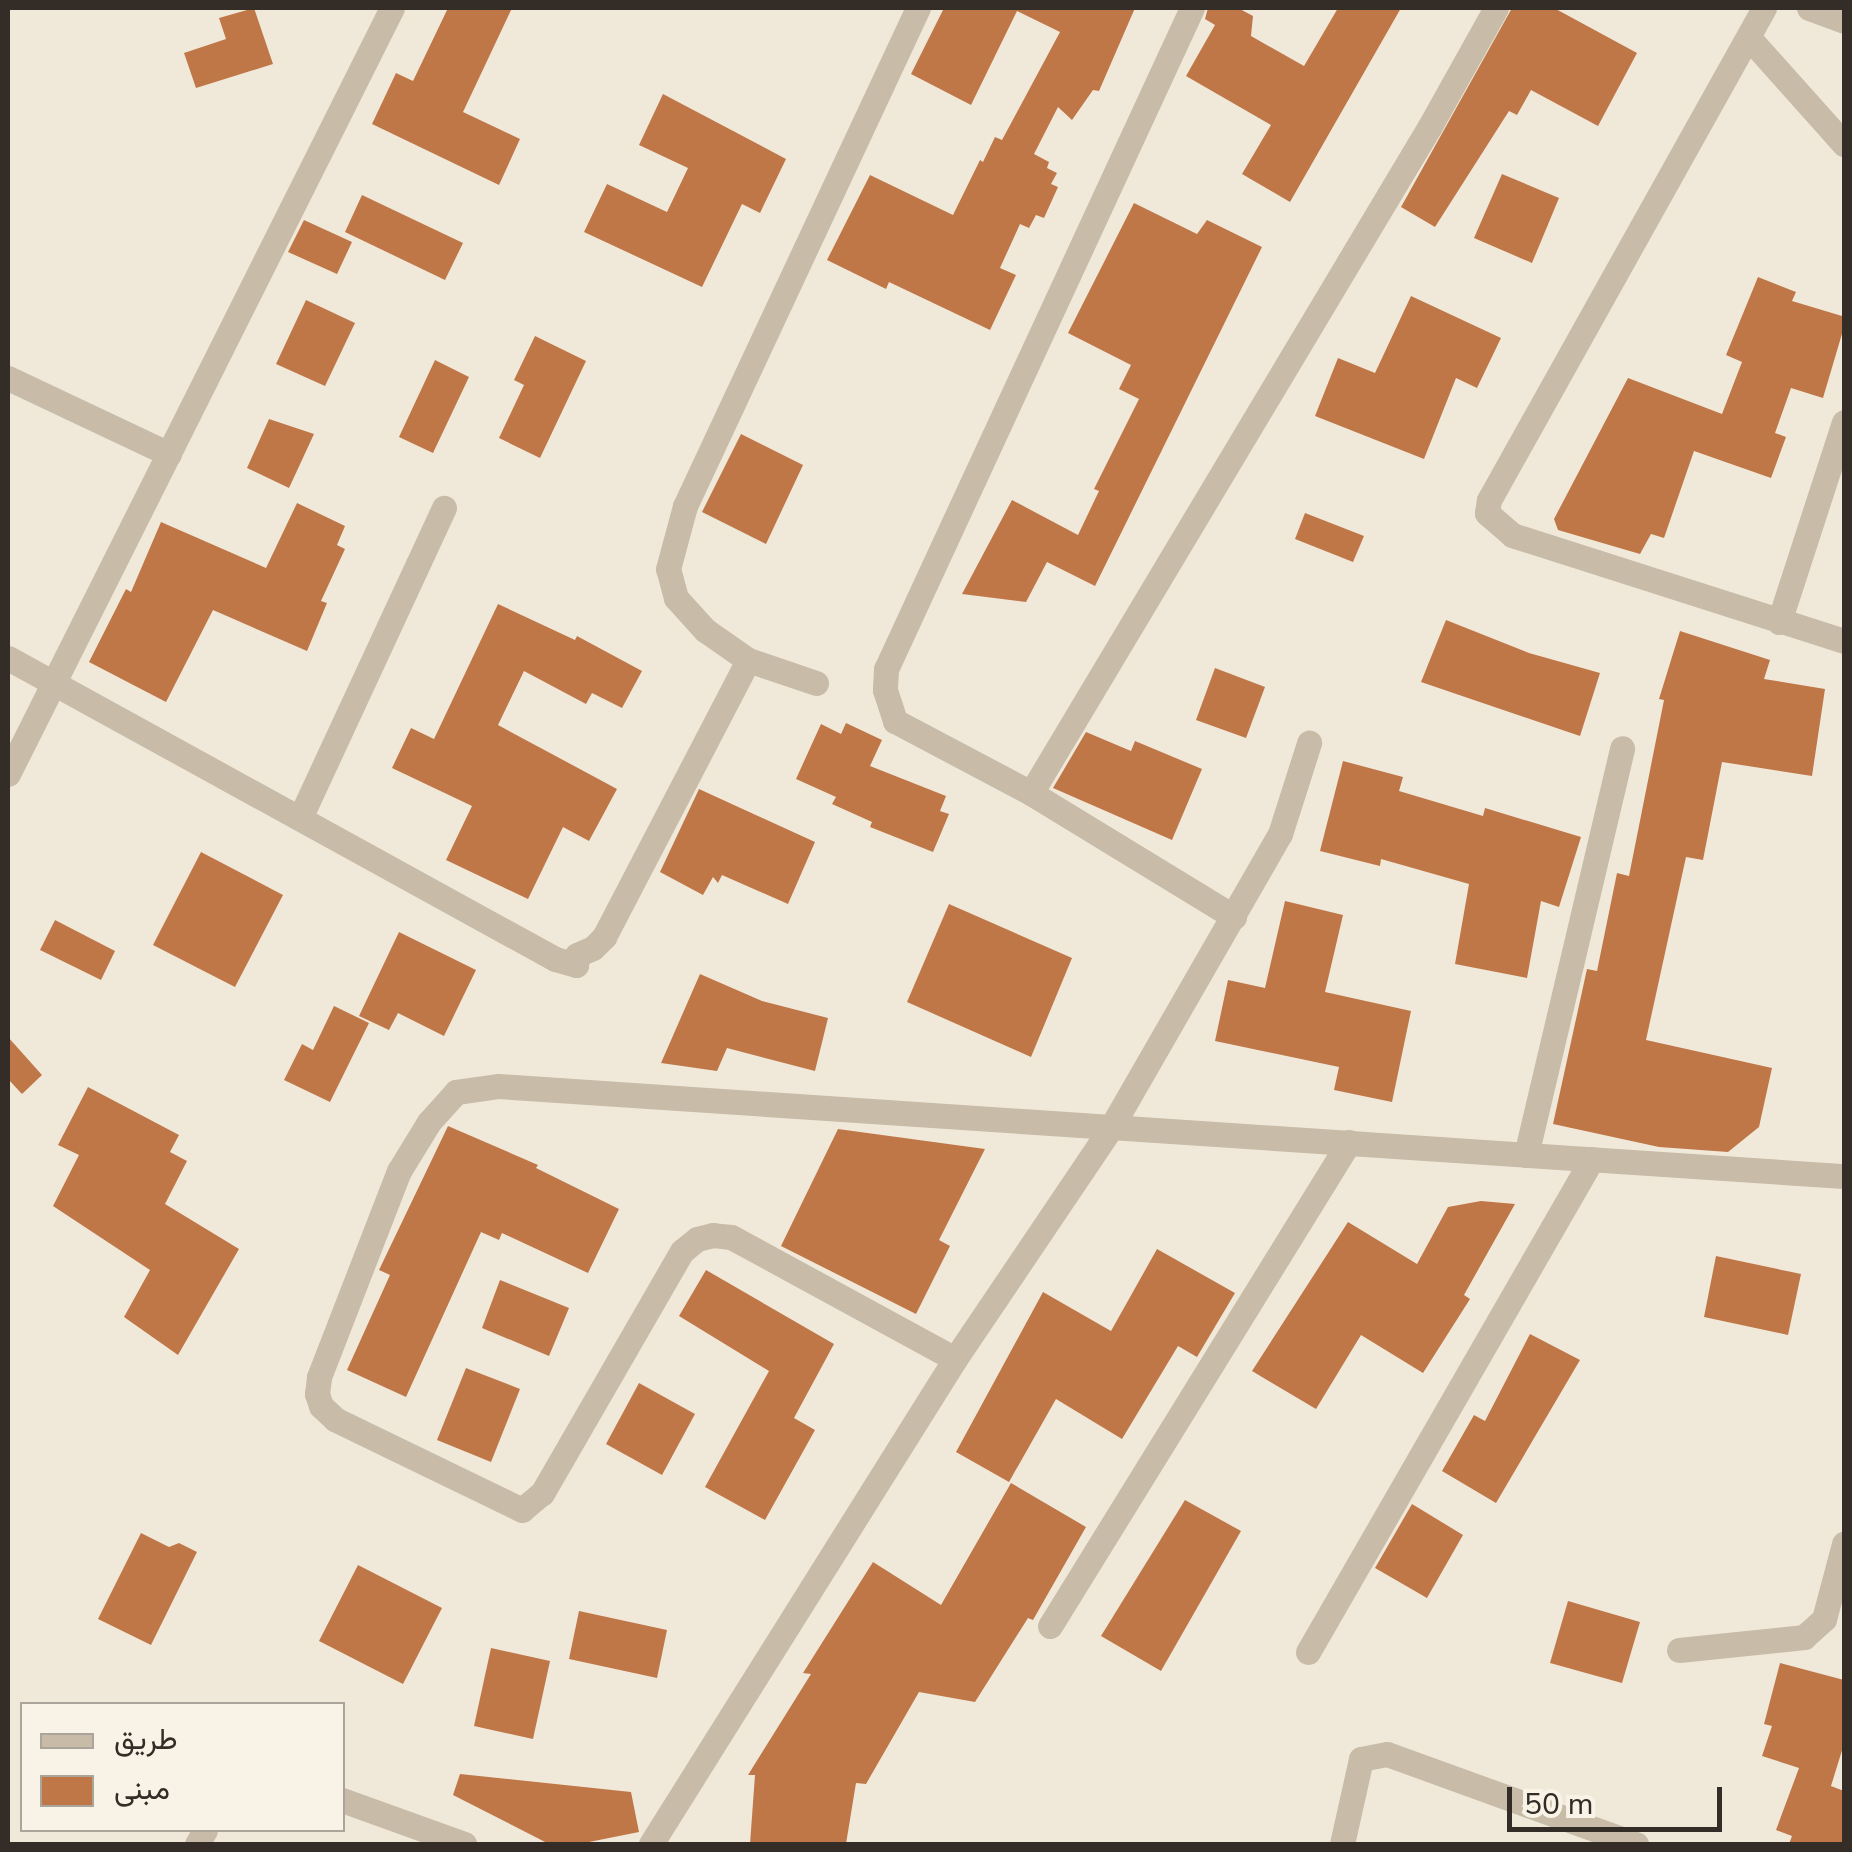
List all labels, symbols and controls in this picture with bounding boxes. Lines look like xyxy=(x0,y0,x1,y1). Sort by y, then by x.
legend xyxy=(20,1702,345,1832)
text: طريق xyxy=(114,1719,178,1760)
scale bar xyxy=(1512,1767,1727,1829)
text: مبنى xyxy=(114,1769,170,1810)
text: 50 m xyxy=(1524,1784,1593,1825)

